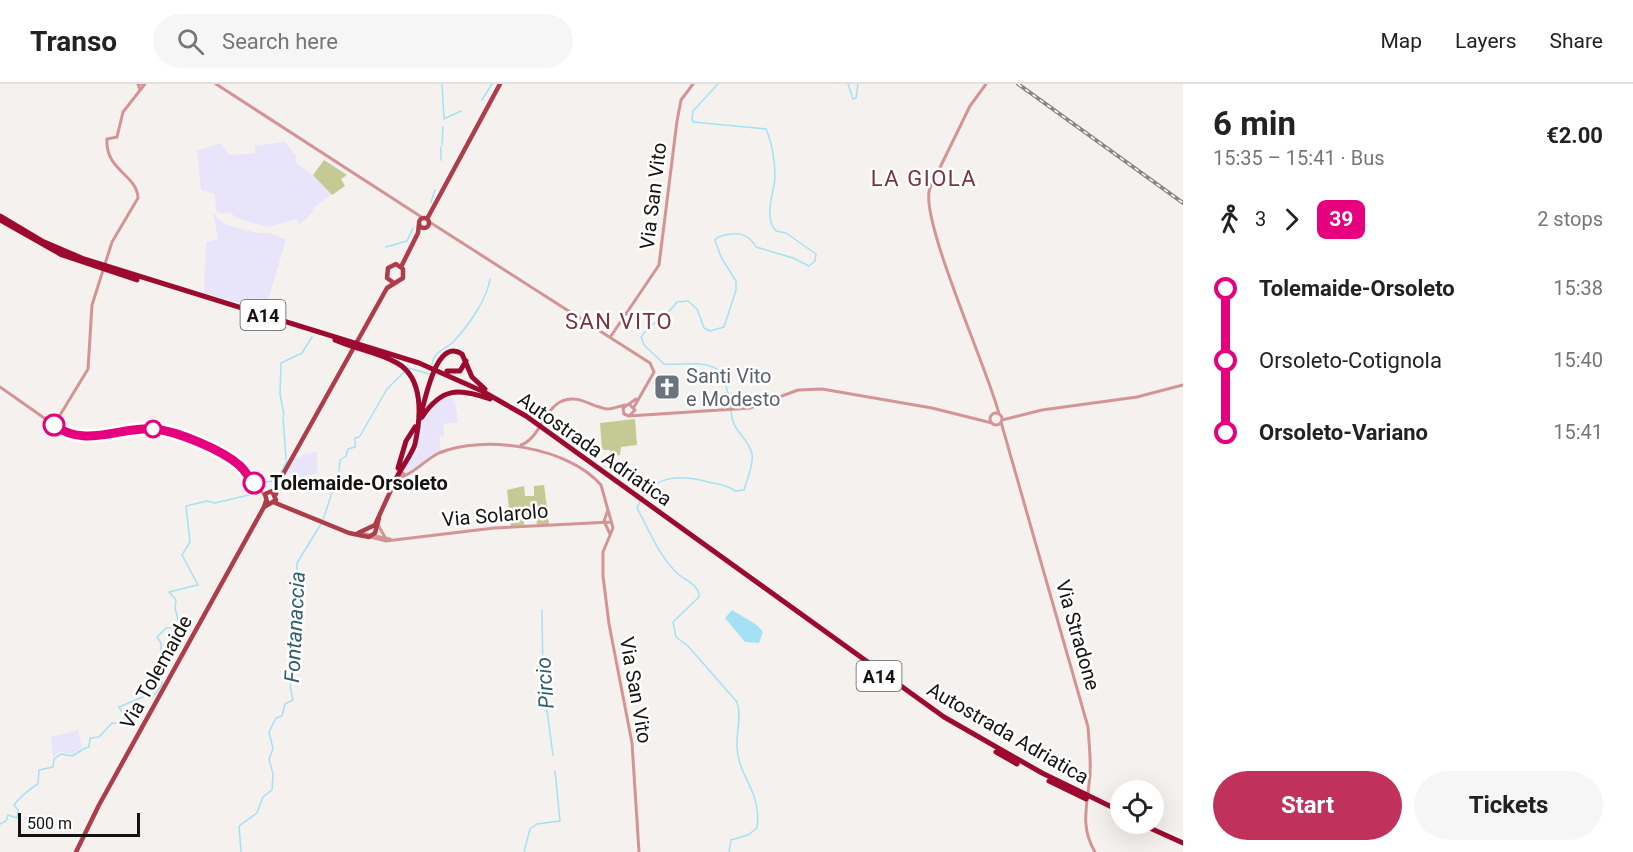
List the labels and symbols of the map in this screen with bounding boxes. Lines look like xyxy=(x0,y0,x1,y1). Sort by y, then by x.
street label: Via San Vito xyxy=(635,141,671,251)
district label: LA GIOLA xyxy=(871,166,977,191)
road number: A14 xyxy=(240,300,286,330)
district label: SAN VITO xyxy=(565,309,673,334)
place label: Santi Vito e Modesto xyxy=(686,364,780,411)
church icon: Santi Vito e Modesto xyxy=(652,372,682,402)
street label: Autostrada Adriatica xyxy=(513,387,677,511)
unlabelled marker xyxy=(43,414,65,436)
unlabelled marker xyxy=(144,420,162,438)
place label: Tolemaide-Orsoleto xyxy=(270,471,448,495)
marker: Tolemaide-Orsoleto xyxy=(243,472,265,494)
street label: Via Solarolo xyxy=(441,498,549,532)
water label: Fontanaccia xyxy=(280,571,310,683)
street label: Via Stradone xyxy=(1051,577,1105,693)
street label: Via Tolemaide xyxy=(115,611,197,733)
street label: Via San Vito xyxy=(615,635,657,745)
water label: Pircio xyxy=(531,656,559,710)
road number: A14 xyxy=(856,661,902,691)
street label: Autostrada Adriatica xyxy=(923,677,1093,789)
scale bar xyxy=(18,810,140,838)

